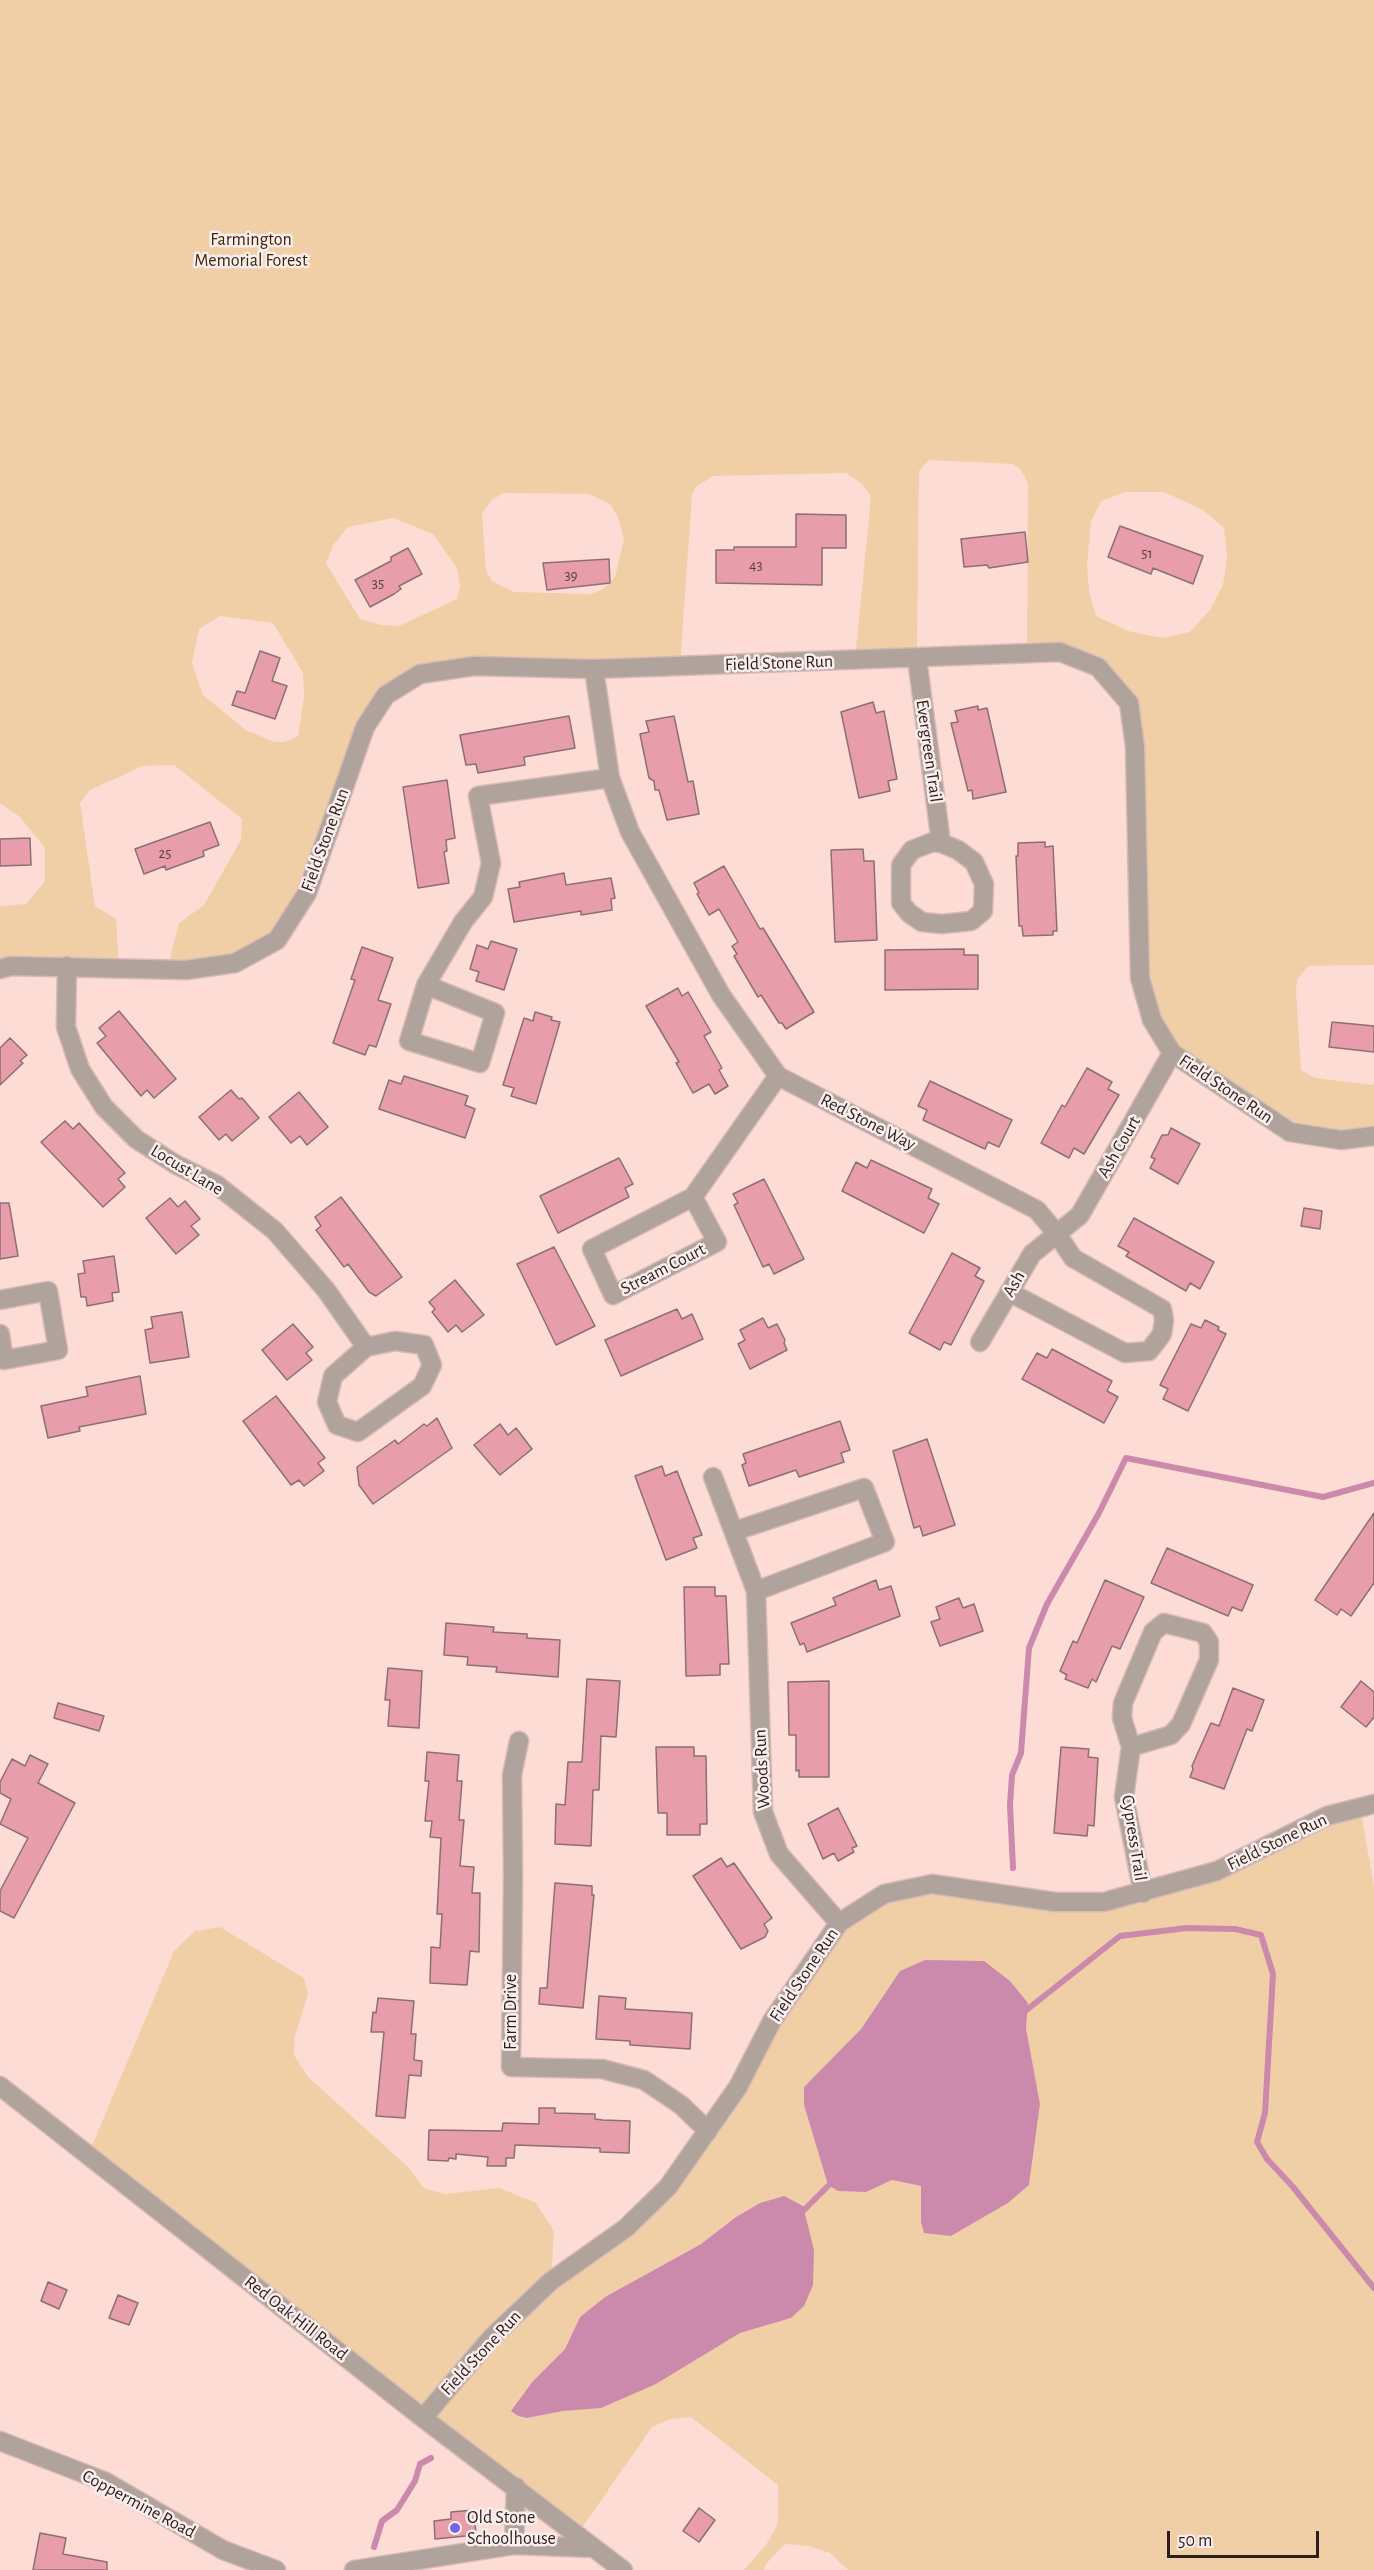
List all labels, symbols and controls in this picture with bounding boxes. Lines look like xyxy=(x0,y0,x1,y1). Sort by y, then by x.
park label: Farmington Memorial Forest xyxy=(194,229,308,272)
house number: 51 xyxy=(1141,544,1153,562)
house number: 43 xyxy=(749,556,763,574)
house number: 39 xyxy=(564,566,578,584)
house number: 35 xyxy=(372,574,384,592)
street label: Field Stone Run xyxy=(724,650,834,676)
street label: Evergreen Trail xyxy=(911,698,947,804)
street label: Field Stone Run xyxy=(296,785,354,895)
house number: 25 xyxy=(158,844,172,862)
street label: Field Stone Run xyxy=(1175,1050,1277,1128)
street label: Red Stone Way xyxy=(817,1089,919,1155)
street label: Ash Court xyxy=(1093,1112,1145,1182)
street label: Locust Lane xyxy=(147,1140,227,1200)
street label: Stream Court xyxy=(617,1238,709,1300)
street label: Ash xyxy=(998,1267,1030,1301)
street label: Woods Run xyxy=(749,1729,775,1809)
street label: Cypress Trail xyxy=(1117,1794,1151,1882)
street label: Field Stone Run xyxy=(1224,1809,1330,1875)
street label: Field Stone Run xyxy=(765,1924,843,2026)
street label: Farm Drive xyxy=(500,1974,522,2050)
street label: Red Oak Hill Road xyxy=(240,2271,352,2365)
street label: Field Stone Run xyxy=(436,2306,526,2400)
street label: Coppermine Road xyxy=(79,2465,199,2543)
place label: Old Stone Schoolhouse xyxy=(467,2507,556,2550)
scale bar xyxy=(1170,2519,1322,2557)
marker: Old Stone Schoolhouse xyxy=(448,2521,462,2535)
text: 50 m xyxy=(1178,2532,1212,2550)

